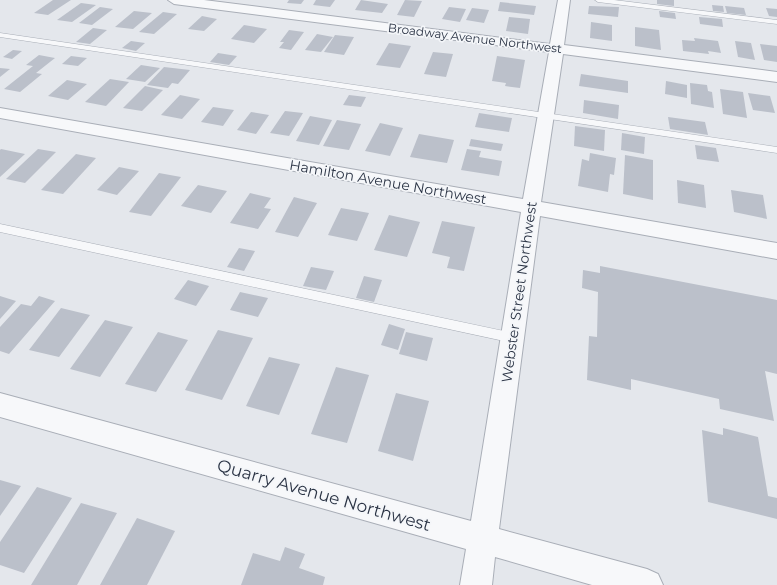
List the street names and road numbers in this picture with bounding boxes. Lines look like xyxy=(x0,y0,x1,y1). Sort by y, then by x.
street label: Broadway Avenue Northwest xyxy=(387,20,563,56)
street label: Hamilton Avenue Northwest xyxy=(288,156,488,208)
street label: Webster Street Northwest xyxy=(497,200,541,384)
street label: Quarry Avenue Northwest xyxy=(215,455,433,535)

